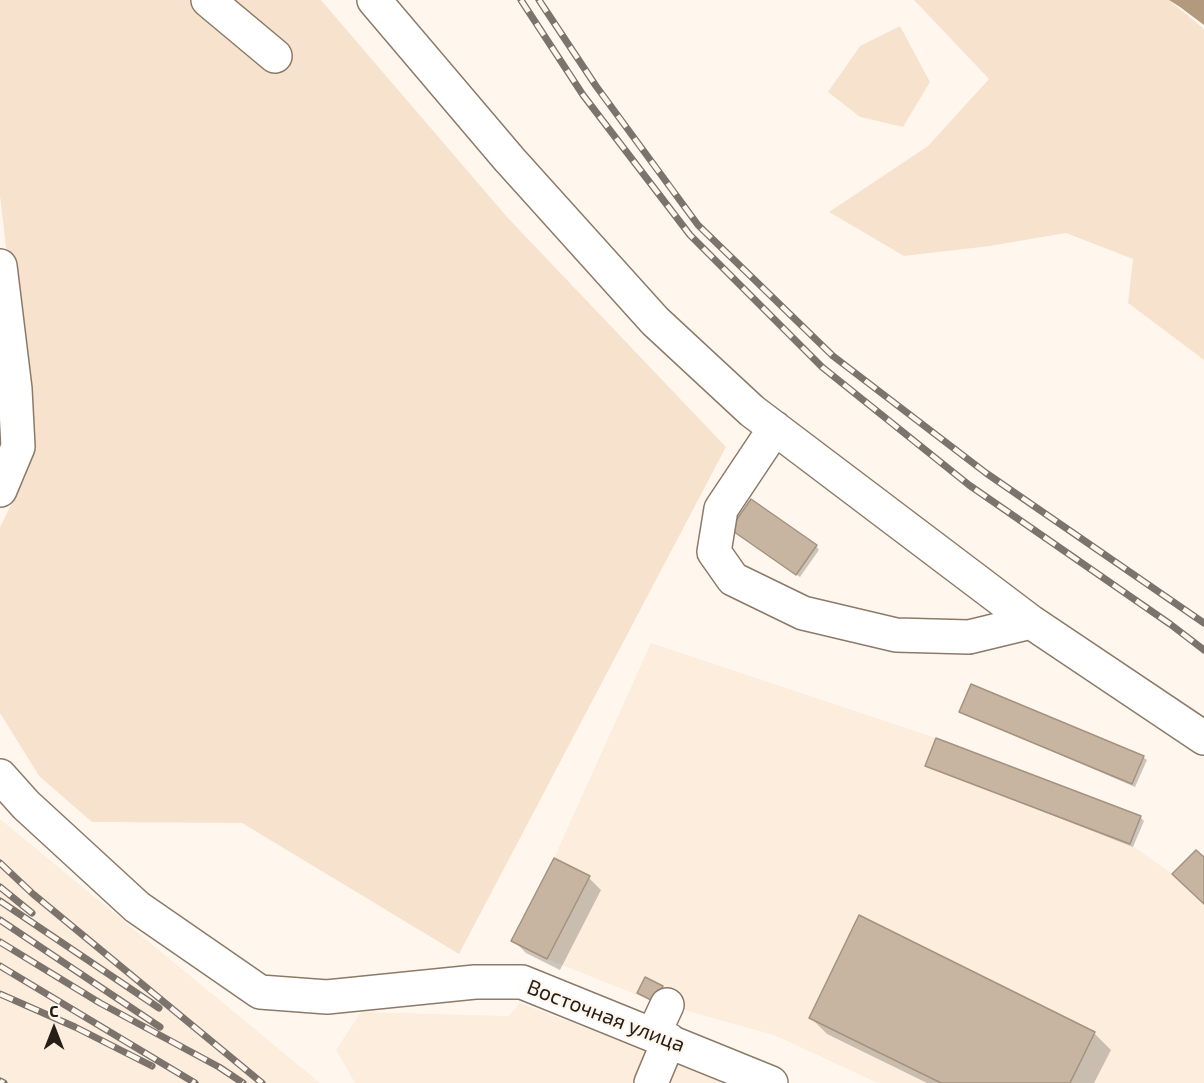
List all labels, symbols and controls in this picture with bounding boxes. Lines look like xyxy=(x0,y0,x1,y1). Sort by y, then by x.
street label: Восточная улица xyxy=(523,974,689,1058)
north arrow xyxy=(24,999,84,1059)
text: С xyxy=(49,1001,59,1020)

